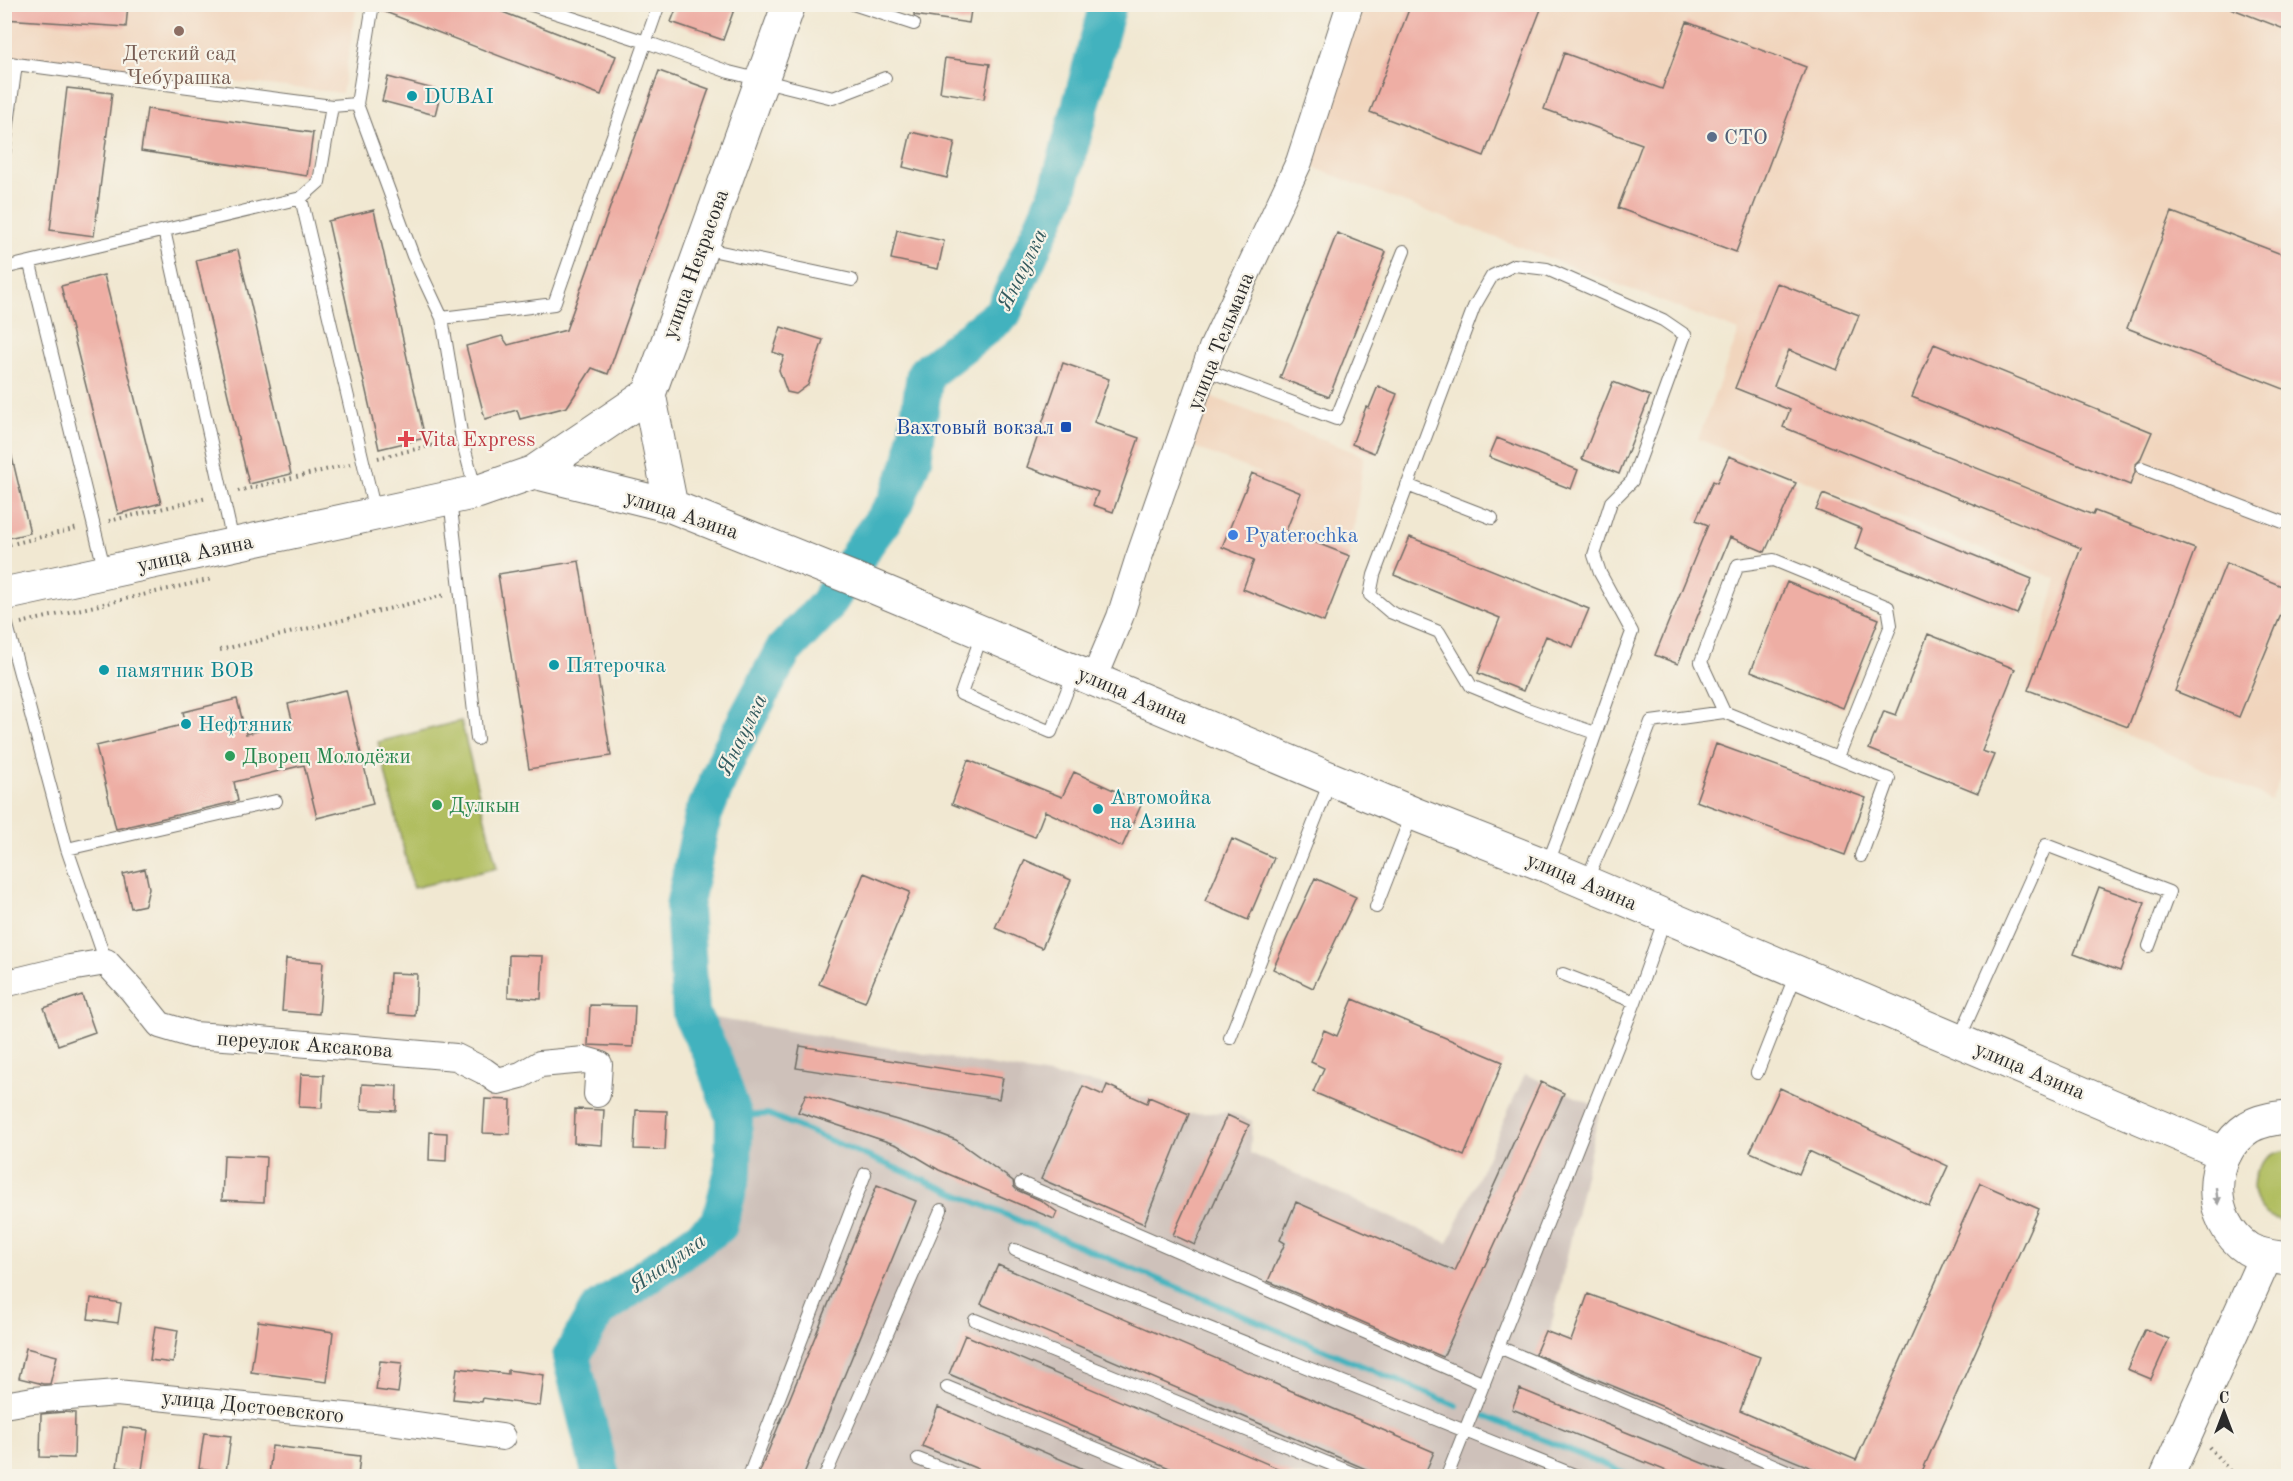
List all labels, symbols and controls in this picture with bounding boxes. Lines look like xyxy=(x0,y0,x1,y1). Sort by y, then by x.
marker: Детский сад Чебурашка xyxy=(172,24,186,38)
place label: Детский сад Чебурашка xyxy=(122,44,236,89)
place label: DUBAI xyxy=(424,87,494,108)
marker: DUBAI xyxy=(405,89,419,103)
place label: СТО xyxy=(1724,128,1768,149)
marker: СТО xyxy=(1705,130,1719,144)
street label: улица Некрасова xyxy=(660,187,733,342)
water label: Янаулка xyxy=(994,226,1052,314)
street label: улица Тельмана xyxy=(1184,270,1259,413)
place label: Вахтовый вокзал xyxy=(896,418,1054,439)
marker: Вахтовый вокзал xyxy=(1059,420,1073,434)
place label: Vita Express xyxy=(418,430,535,451)
marker: Vita Express xyxy=(399,432,413,446)
street label: улица Азина xyxy=(622,487,741,544)
place label: Pyaterochka xyxy=(1245,526,1358,547)
marker: Pyaterochka xyxy=(1226,528,1240,542)
street label: улица Азина xyxy=(135,532,255,577)
place label: Пятерочка xyxy=(566,656,666,677)
marker: Пятерочка xyxy=(547,658,561,672)
place label: памятник ВОВ xyxy=(116,661,254,682)
marker: памятник ВОВ xyxy=(97,663,111,677)
street label: улица Азина xyxy=(1074,664,1191,729)
water label: Янаулка xyxy=(714,691,772,779)
place label: Нефтяник xyxy=(198,715,293,736)
marker: Нефтяник xyxy=(179,717,193,731)
place label: Дворец Молодёжи xyxy=(242,747,411,768)
marker: Дворец Молодёжи xyxy=(223,749,237,763)
place label: Автомойка на Азина xyxy=(1110,788,1211,833)
place label: Дулкын xyxy=(449,796,520,817)
marker: Дулкын xyxy=(430,798,444,812)
marker: Автомойка на Азина xyxy=(1091,802,1105,816)
street label: улица Азина xyxy=(1523,850,1640,915)
street label: переулок Аксакова xyxy=(216,1029,394,1062)
street label: улица Азина xyxy=(1971,1039,2088,1104)
one-way arrow xyxy=(2212,1187,2222,1206)
water label: Янаулка xyxy=(626,1229,710,1298)
north arrow xyxy=(2194,1382,2254,1442)
street label: улица Достоевского xyxy=(161,1387,345,1428)
text: С xyxy=(2219,1391,2229,1407)

